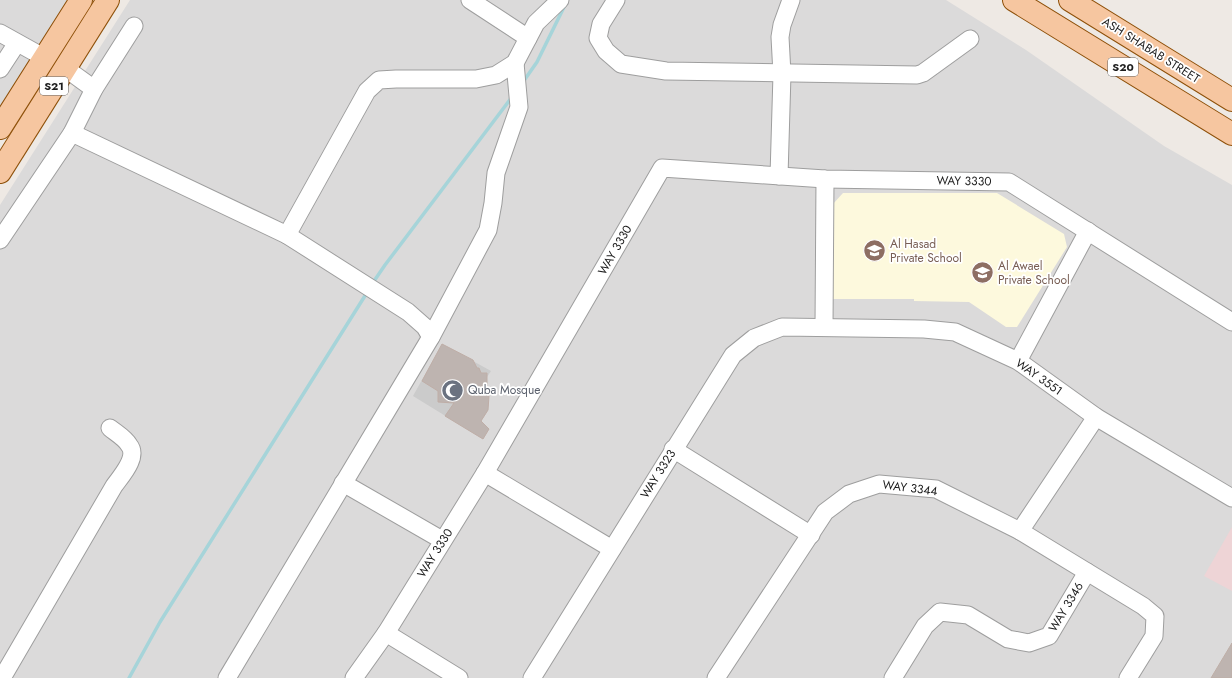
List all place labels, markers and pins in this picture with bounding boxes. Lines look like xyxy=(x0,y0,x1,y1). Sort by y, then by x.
place label: Al Hasad Private School xyxy=(890,235,962,267)
school or university icon: Al Hasad Private School xyxy=(861,238,887,264)
place label: Al Awael Private School xyxy=(998,257,1070,289)
school or university icon: Al Awael Private School xyxy=(969,260,995,286)
mosque icon: Quba Mosque xyxy=(439,377,465,403)
place label: Quba Mosque xyxy=(468,381,540,399)

